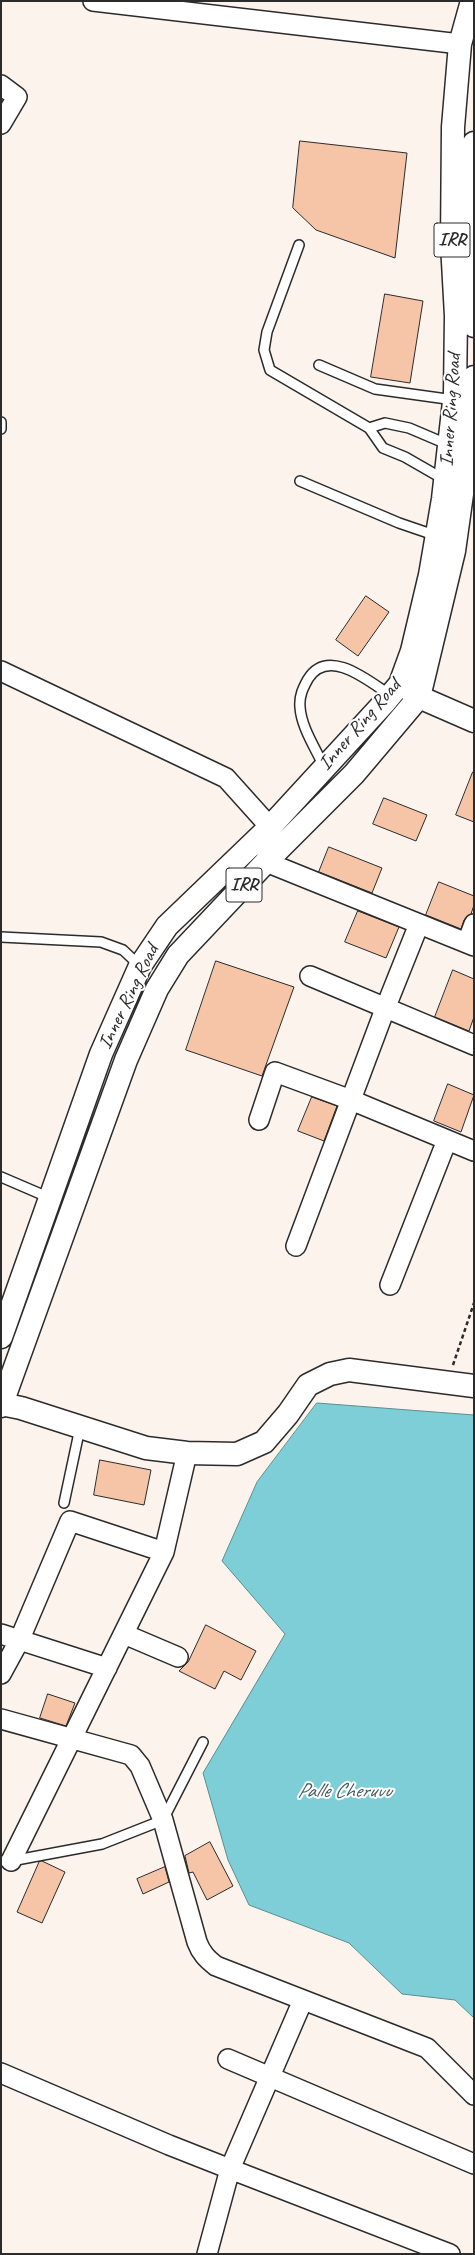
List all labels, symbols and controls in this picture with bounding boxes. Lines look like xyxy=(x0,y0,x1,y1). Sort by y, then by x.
road number: IRR xyxy=(434,223,470,257)
street label: Inner Ring Road xyxy=(435,353,467,467)
street label: Inner Ring Road xyxy=(314,674,406,776)
road number: IRR xyxy=(226,868,262,902)
street label: Inner Ring Road xyxy=(93,941,165,1053)
water label: Palle Cheruvu xyxy=(297,1778,391,1804)

